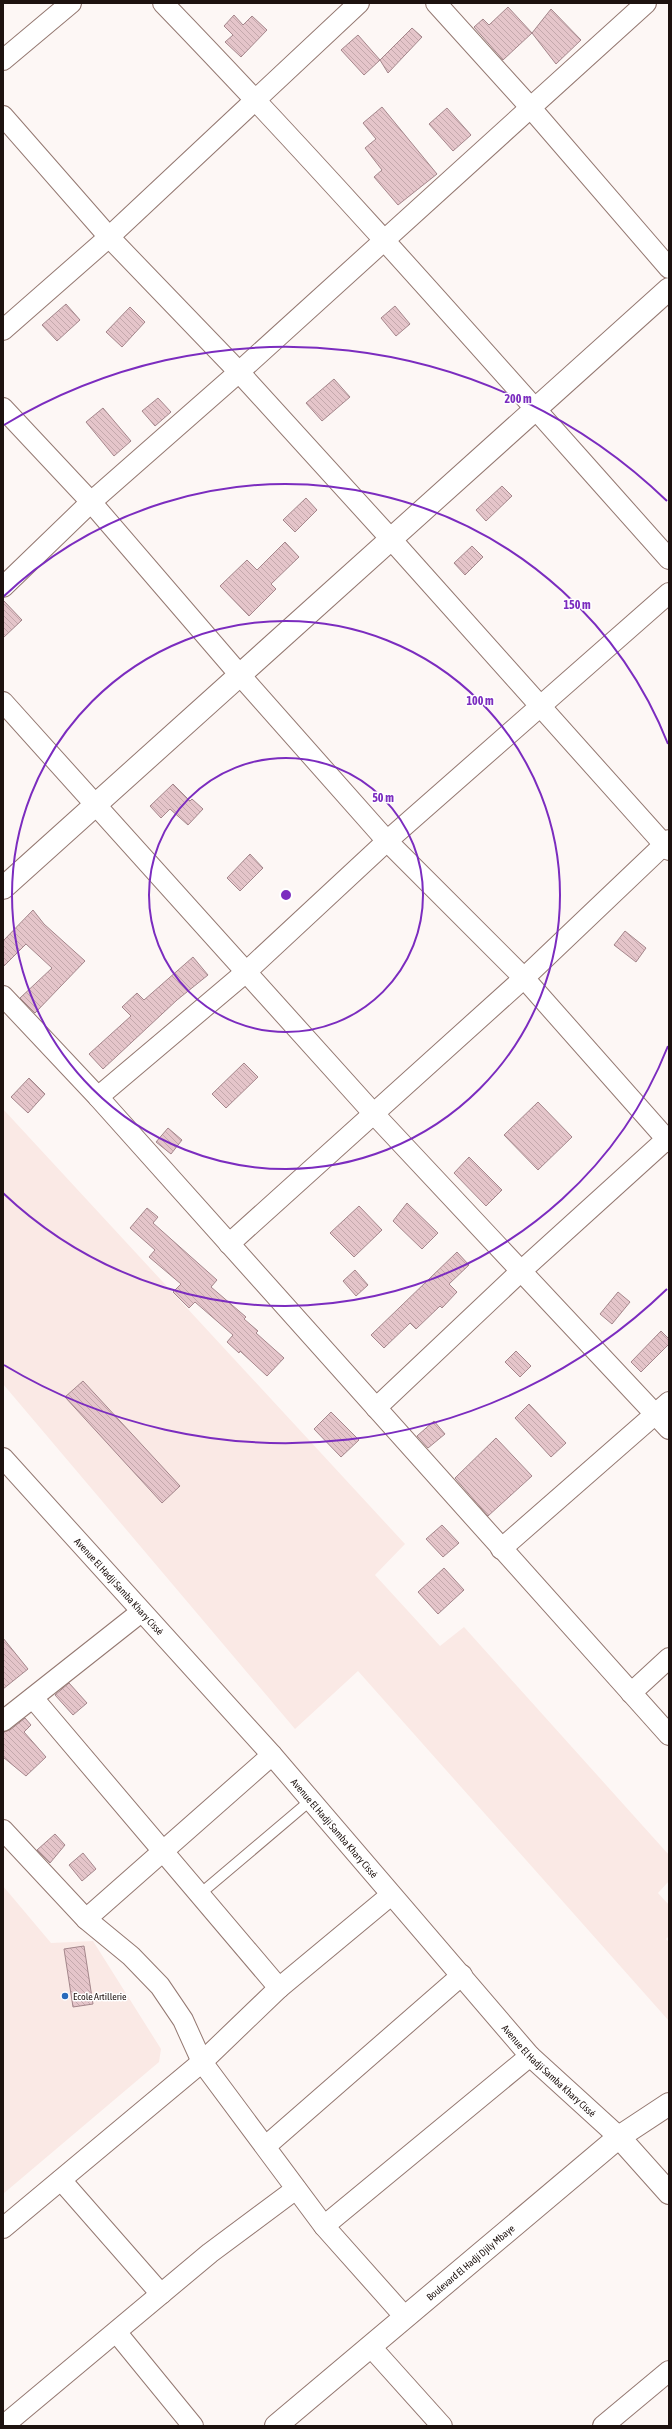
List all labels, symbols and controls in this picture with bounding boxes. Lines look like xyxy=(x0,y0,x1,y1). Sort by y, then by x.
text: 200 m xyxy=(504,392,532,406)
text: 150 m xyxy=(563,598,591,612)
text: 100 m xyxy=(466,694,494,708)
text: 50 m xyxy=(372,791,394,805)
centre of rings xyxy=(279,888,293,902)
street label: Avenue El Hadji Samba Khary Cissé xyxy=(72,1536,166,1638)
street label: Avenue El Hadji Samba Khary Cissé xyxy=(289,1777,380,1880)
marker: Ecole Artillerie xyxy=(60,1991,70,2001)
place label: Ecole Artillerie xyxy=(73,1991,127,2002)
street label: Avenue El Hadji Samba Khary Cissé xyxy=(500,2023,598,2119)
street label: Boulevard El Hadji Djily Mbaye xyxy=(424,2222,517,2303)

